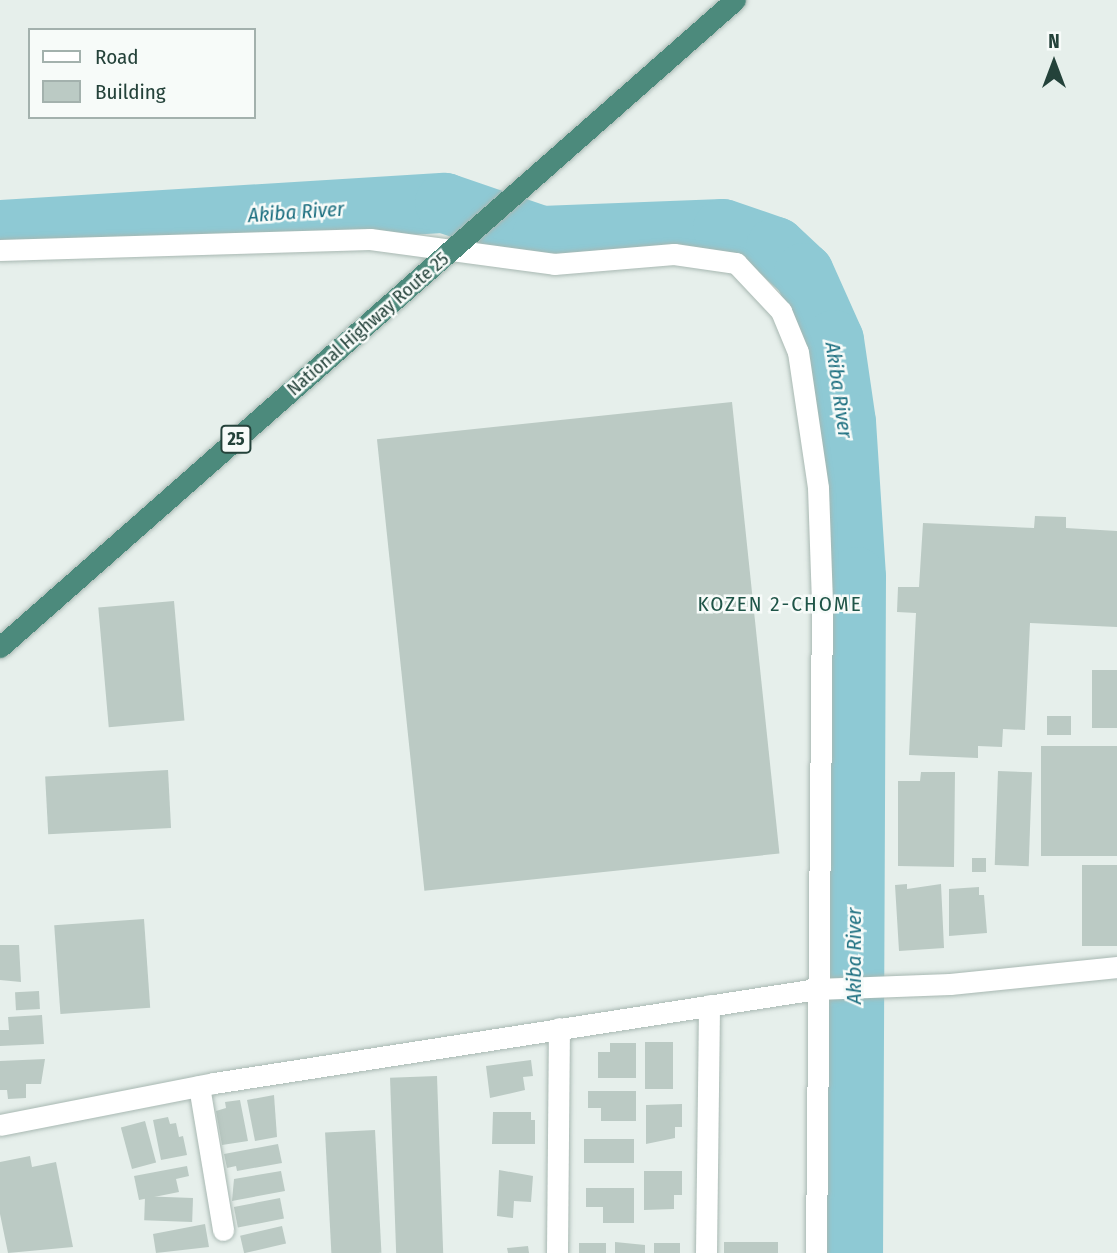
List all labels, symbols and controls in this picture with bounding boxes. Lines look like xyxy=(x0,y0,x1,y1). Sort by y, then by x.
legend xyxy=(28,28,256,119)
north arrow xyxy=(1019,28,1089,98)
text: N xyxy=(1048,30,1060,53)
text: Road xyxy=(95,44,139,70)
text: Building xyxy=(95,79,166,105)
water label: Akiba River xyxy=(247,196,345,228)
street label: National Highway Route 25 xyxy=(283,248,453,400)
water label: Akiba River xyxy=(820,340,858,440)
road number: 25 xyxy=(220,424,252,454)
district label: KOZEN 2-CHOME xyxy=(699,591,861,617)
water label: Akiba River xyxy=(841,908,867,1004)

